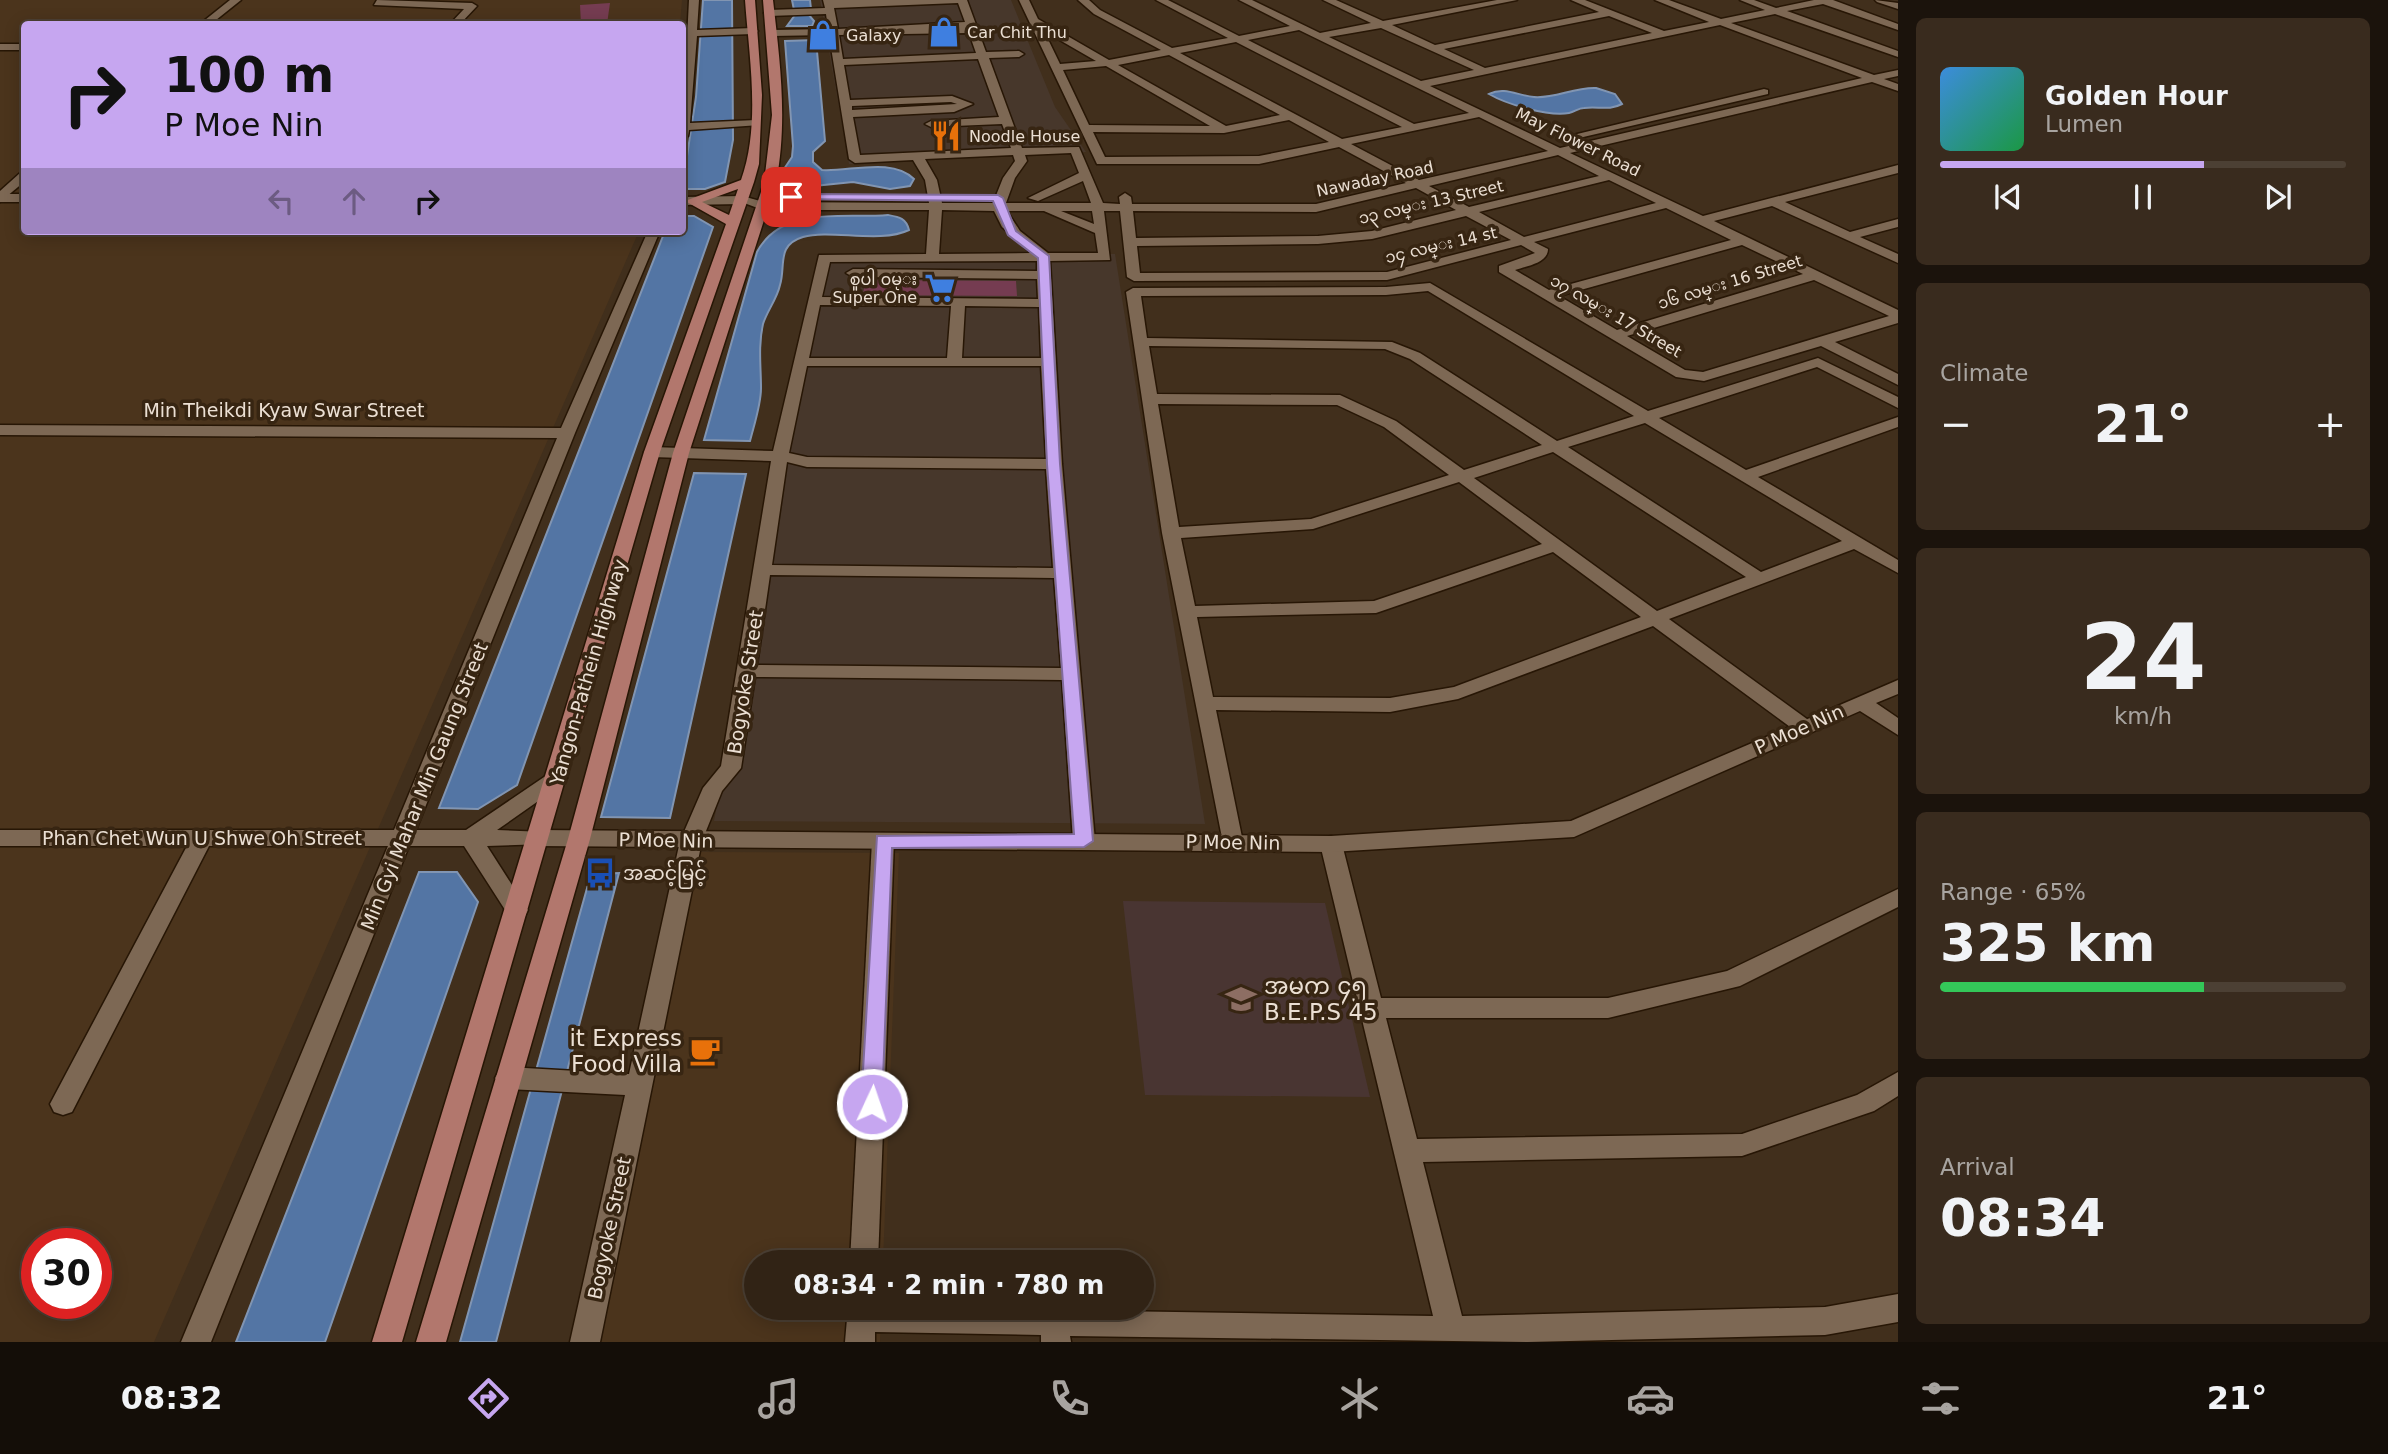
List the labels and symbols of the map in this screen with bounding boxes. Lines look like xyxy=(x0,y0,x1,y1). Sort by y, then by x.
shop icon: Car Chit Thu xyxy=(927,15,961,49)
shop icon: Galaxy xyxy=(806,18,840,52)
place label: Car Chit Thu xyxy=(967,23,1067,42)
place label: Galaxy xyxy=(846,26,901,45)
street label: May Flower Road xyxy=(1513,104,1643,180)
restaurant icon: Noodle House xyxy=(929,119,963,153)
place label: Noodle House xyxy=(969,127,1080,146)
street label: Nawaday Road xyxy=(1315,157,1435,201)
pin xyxy=(761,167,821,227)
street label: ၁၃ လမ္း 13 Street xyxy=(1357,176,1506,232)
street label: ၁၄ လမ္း 14 st xyxy=(1383,223,1500,271)
street label: ၁၆ လမ္း 16 Street xyxy=(1655,249,1805,316)
place label: စူပါ ၀မ္း Super One xyxy=(832,268,917,307)
supermarket icon: စူပါ ၀မ္း Super One xyxy=(923,271,957,305)
street label: ၁၇ လမ္း 17 Street xyxy=(1545,271,1685,365)
street label: Min Theikdi Kyaw Swar Street xyxy=(143,399,425,421)
street label: Yangon-Pathein Highway xyxy=(545,556,631,789)
street label: Bogyoke Street xyxy=(723,608,767,756)
street label: Min Gyi Mahar Min Gaung Street xyxy=(356,639,492,933)
street label: P Moe Nin xyxy=(1751,700,1847,758)
street label: Phan Chet Wun U Shwe Oh Street xyxy=(42,827,362,849)
street label: P Moe Nin xyxy=(618,828,714,852)
street label: P Moe Nin xyxy=(1185,830,1281,854)
bus stop icon: အဆင့်မြင့် xyxy=(583,856,617,890)
place label: အဆင့်မြင့် xyxy=(623,859,707,889)
place label: အမက ၄၅ B.E.P.S 45 xyxy=(1264,973,1378,1025)
school or university icon: အမက ၄၅ B.E.P.S 45 xyxy=(1224,982,1258,1016)
place label: it Express Food Villa xyxy=(569,1025,682,1077)
cafe icon: it Express Food Villa xyxy=(688,1034,722,1068)
position arrow xyxy=(835,1067,909,1141)
street label: Bogyoke Street xyxy=(583,1155,635,1301)
speed limit sign: 30 xyxy=(21,1228,112,1319)

